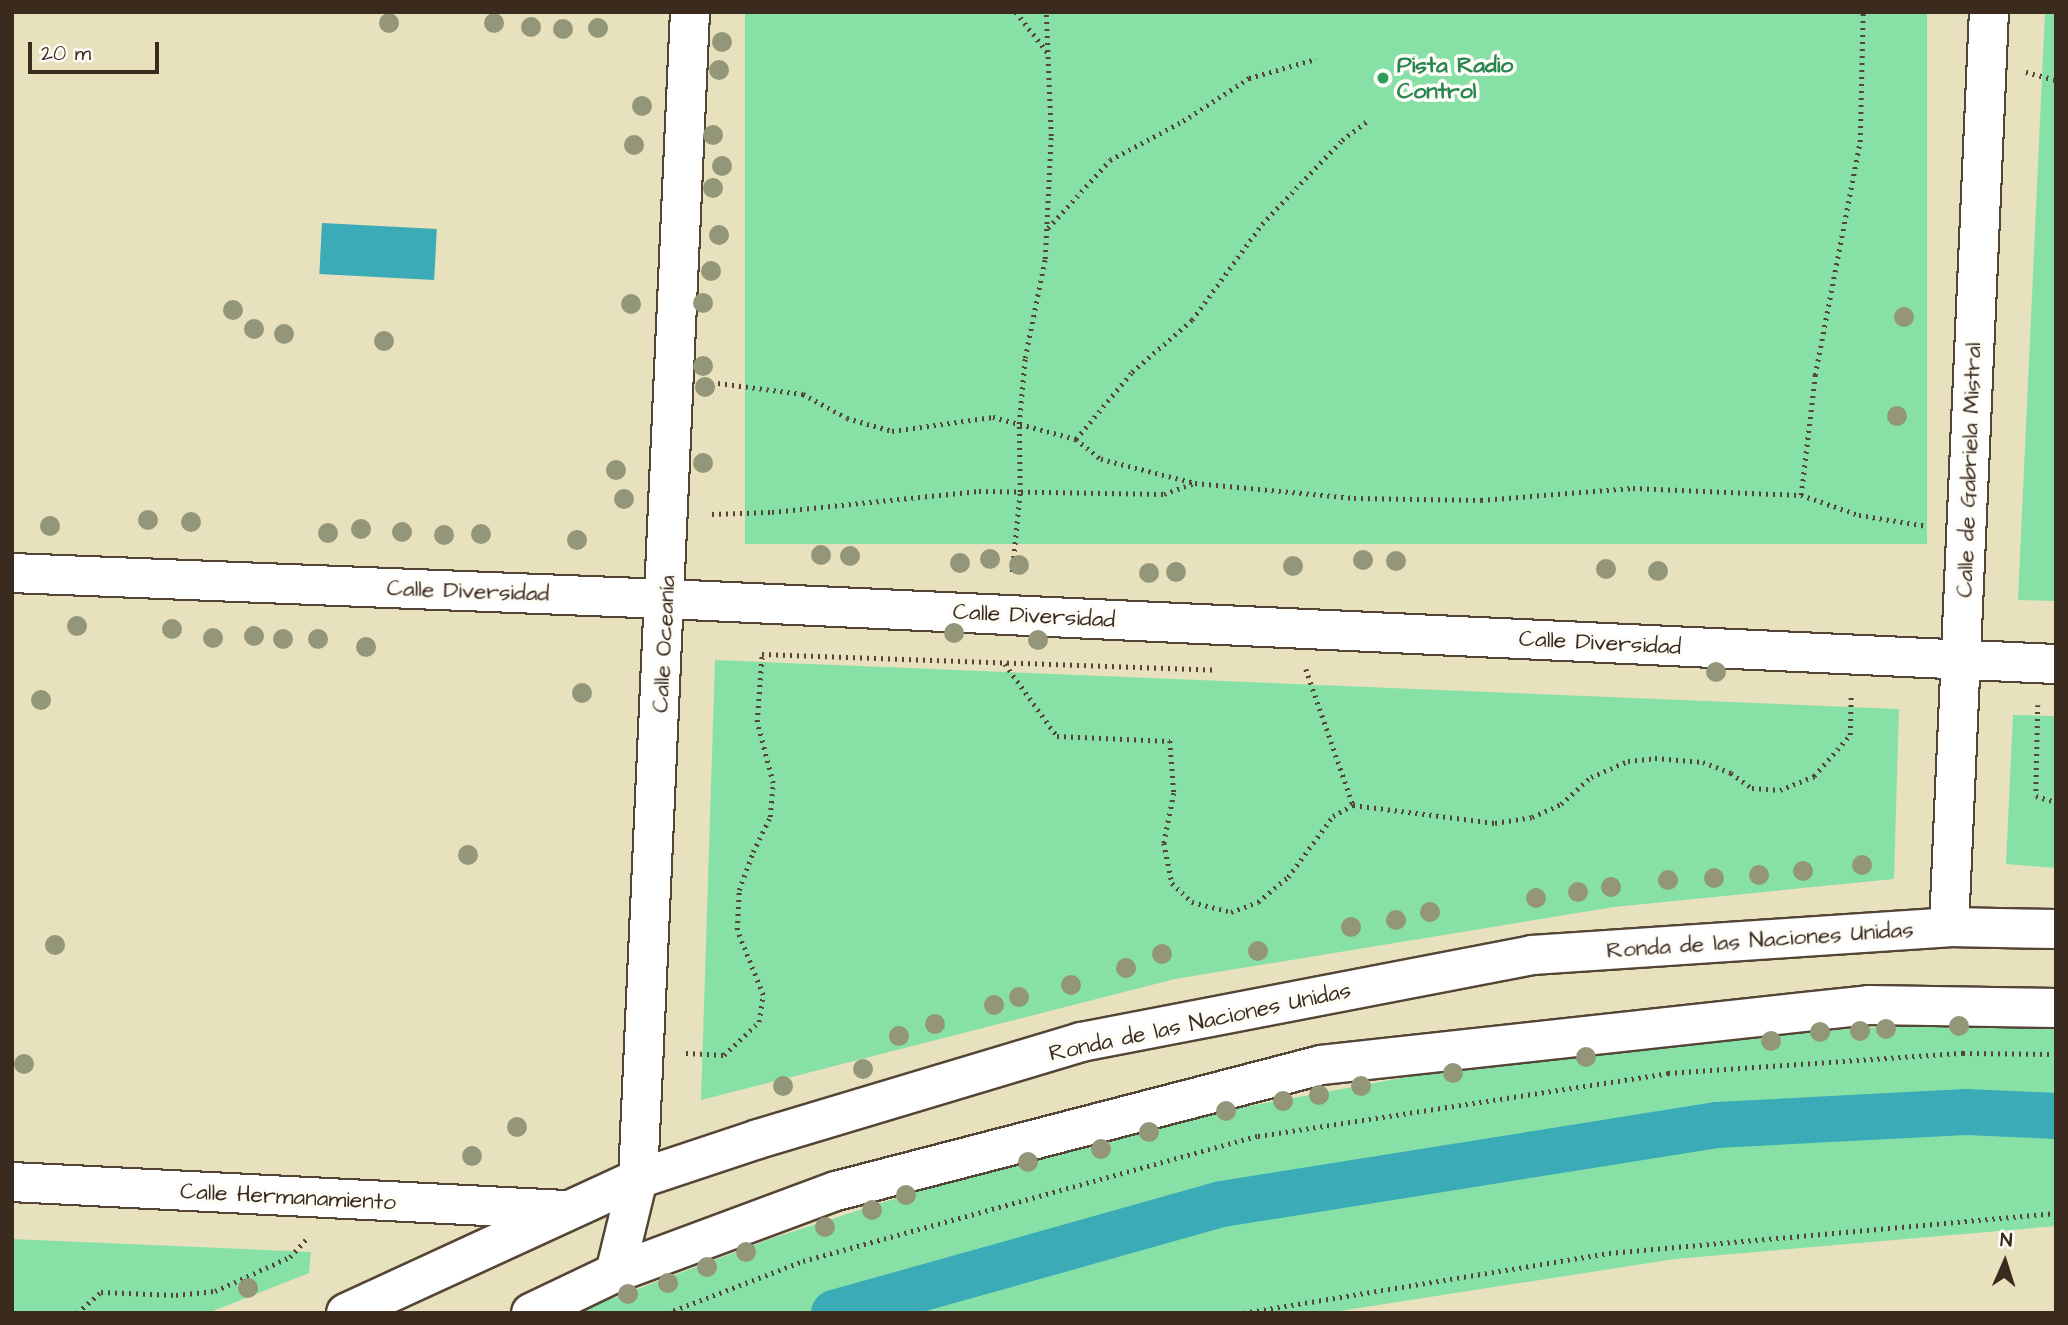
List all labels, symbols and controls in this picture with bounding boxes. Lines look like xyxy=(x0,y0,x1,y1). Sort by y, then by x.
scale bar xyxy=(32,28,163,72)
text: 20 m xyxy=(41,39,91,68)
place label: Pista Radio Control xyxy=(1397,51,1513,105)
marker: Pista Radio Control xyxy=(1375,70,1391,86)
street label: Calle de Gabriela Mistral xyxy=(1951,342,1987,598)
street label: Calle Diversidad xyxy=(386,574,550,608)
street label: Calle Oceanía xyxy=(647,575,681,713)
street label: Calle Diversidad xyxy=(952,598,1116,634)
street label: Calle Diversidad xyxy=(1518,625,1682,661)
street label: Ronda de las Naciones Unidas xyxy=(1606,915,1914,965)
street label: Ronda de las Naciones Unidas xyxy=(1047,977,1353,1067)
street label: Calle Hermanamiento xyxy=(179,1178,397,1216)
north arrow xyxy=(1970,1227,2040,1297)
text: N xyxy=(1999,1227,2013,1254)

